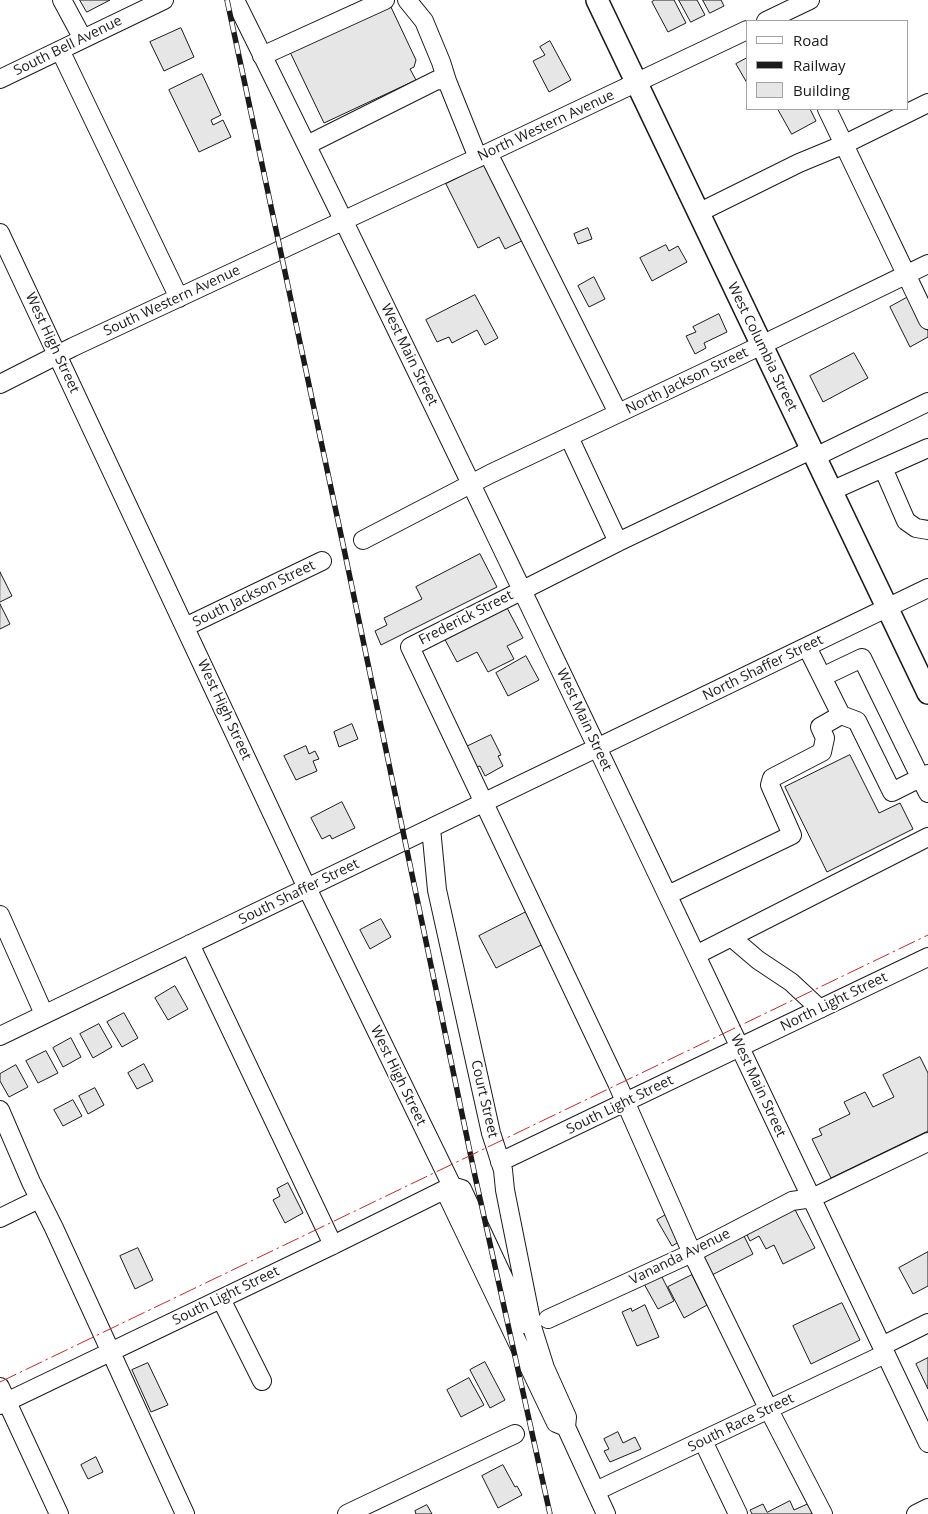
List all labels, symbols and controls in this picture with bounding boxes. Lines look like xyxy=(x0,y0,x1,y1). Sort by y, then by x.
street label: South Bell Avenue xyxy=(11,13,125,79)
legend xyxy=(746,20,908,110)
text: Road xyxy=(793,30,829,50)
text: Railway xyxy=(793,55,846,75)
text: Building xyxy=(793,80,850,100)
street label: North Western Avenue xyxy=(475,87,617,165)
street label: South Western Avenue xyxy=(101,262,243,340)
street label: West Columbia Street xyxy=(724,280,800,414)
street label: West High Street xyxy=(21,290,83,396)
street label: West Main Street xyxy=(377,301,441,409)
street label: North Jackson Street xyxy=(623,344,751,418)
street label: South Jackson Street xyxy=(190,557,318,631)
street label: Frederick Street xyxy=(416,587,516,649)
street label: North Shaffer Street xyxy=(700,632,826,704)
street label: West High Street xyxy=(193,657,255,763)
street label: West Main Street xyxy=(553,666,615,774)
street label: South Shaffer Street xyxy=(236,856,362,928)
street label: North Light Street xyxy=(778,969,890,1035)
street label: West High Street xyxy=(367,1023,429,1129)
street label: West Main Street xyxy=(727,1032,789,1140)
street label: Court Street xyxy=(467,1058,501,1140)
street label: South Light Street xyxy=(564,1072,676,1138)
street label: Vananda Avenue xyxy=(627,1225,733,1289)
street label: South Light Street xyxy=(170,1263,282,1329)
street label: South Race Street xyxy=(685,1390,797,1456)

